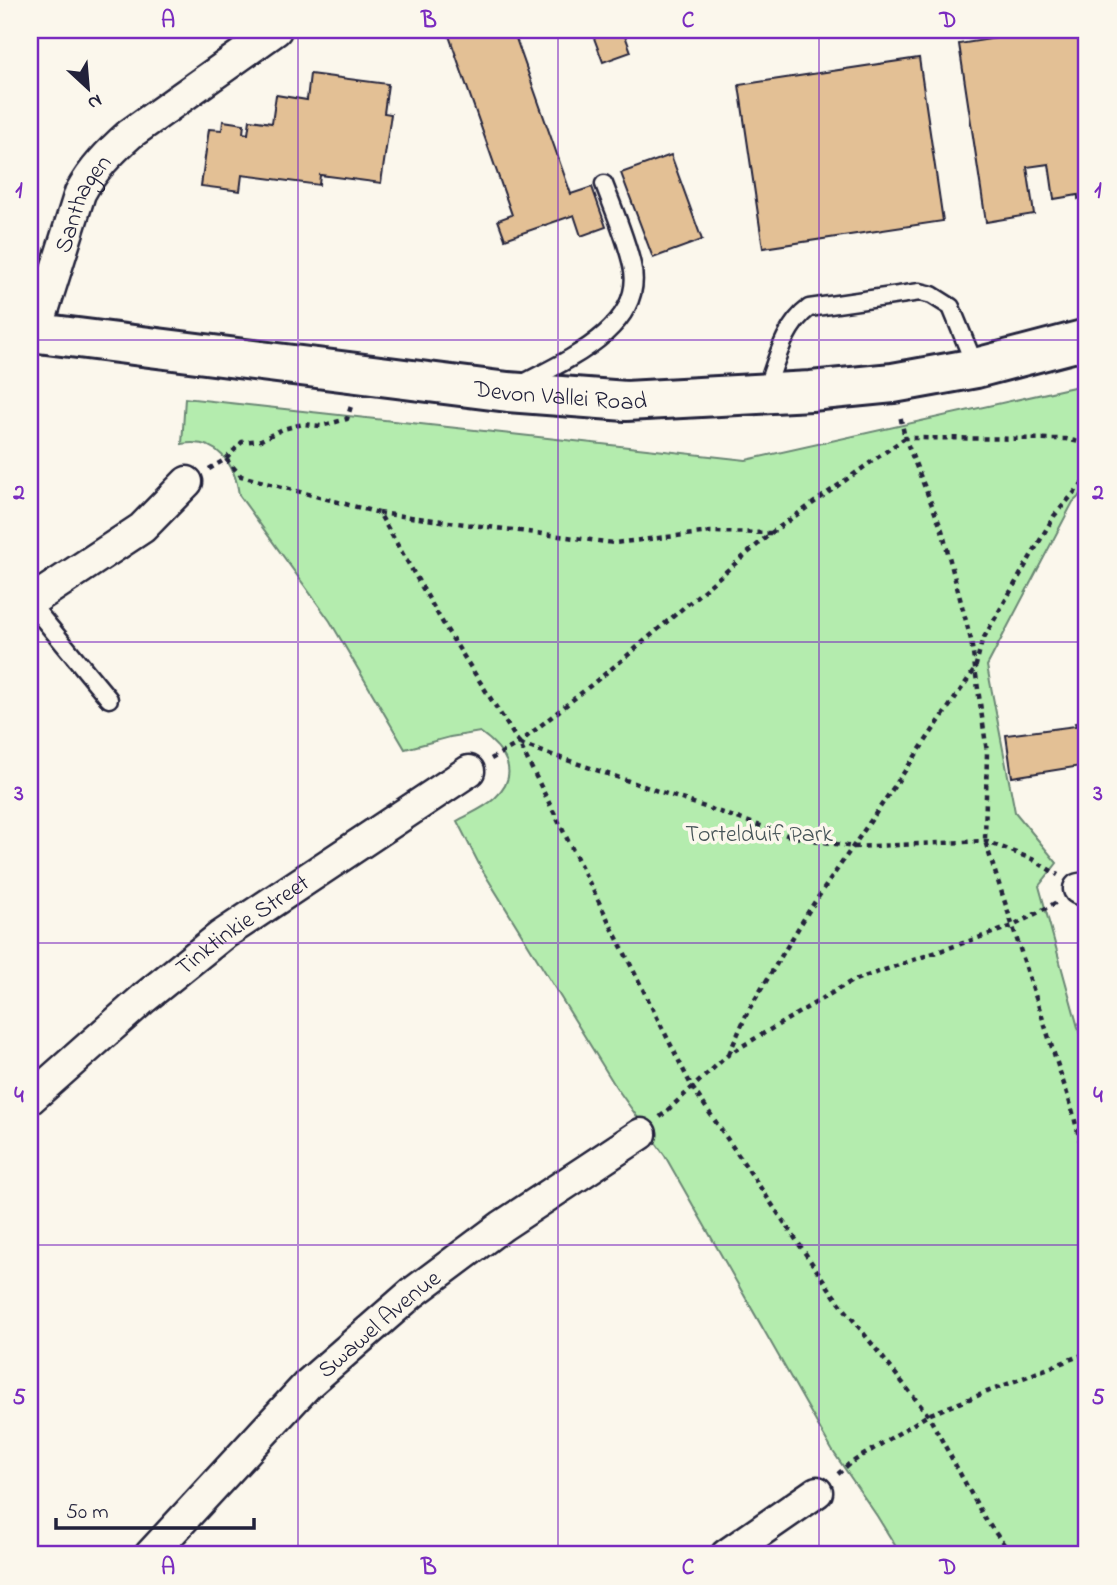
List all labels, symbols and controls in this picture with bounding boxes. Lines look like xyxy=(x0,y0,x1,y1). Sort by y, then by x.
text: A xyxy=(161,5,175,38)
text: B xyxy=(420,5,437,38)
text: C xyxy=(682,5,695,38)
text: D xyxy=(939,5,956,38)
north arrow xyxy=(52,52,122,122)
text: N xyxy=(83,86,106,116)
street label: Santhagen xyxy=(47,147,121,258)
text: 1 xyxy=(15,175,23,208)
text: 1 xyxy=(1094,175,1102,208)
street label: Devon Vallei Road xyxy=(470,373,648,421)
text: 2 xyxy=(12,477,25,510)
text: 2 xyxy=(1091,477,1104,510)
text: 3 xyxy=(13,778,24,811)
text: 3 xyxy=(1092,778,1103,811)
park label: Tortelduif Park xyxy=(685,818,833,853)
street label: Tinktinkie Street xyxy=(169,867,317,986)
text: 4 xyxy=(14,1080,24,1113)
text: 4 xyxy=(1093,1080,1103,1113)
street label: Swawel Avenue xyxy=(311,1262,449,1388)
text: 5 xyxy=(12,1382,26,1415)
text: 5 xyxy=(1091,1382,1105,1415)
scale bar xyxy=(56,1487,254,1531)
text: 50 m xyxy=(66,1498,109,1528)
text: A xyxy=(161,1552,175,1585)
text: B xyxy=(420,1552,437,1585)
text: C xyxy=(682,1552,695,1585)
text: D xyxy=(939,1552,956,1585)

